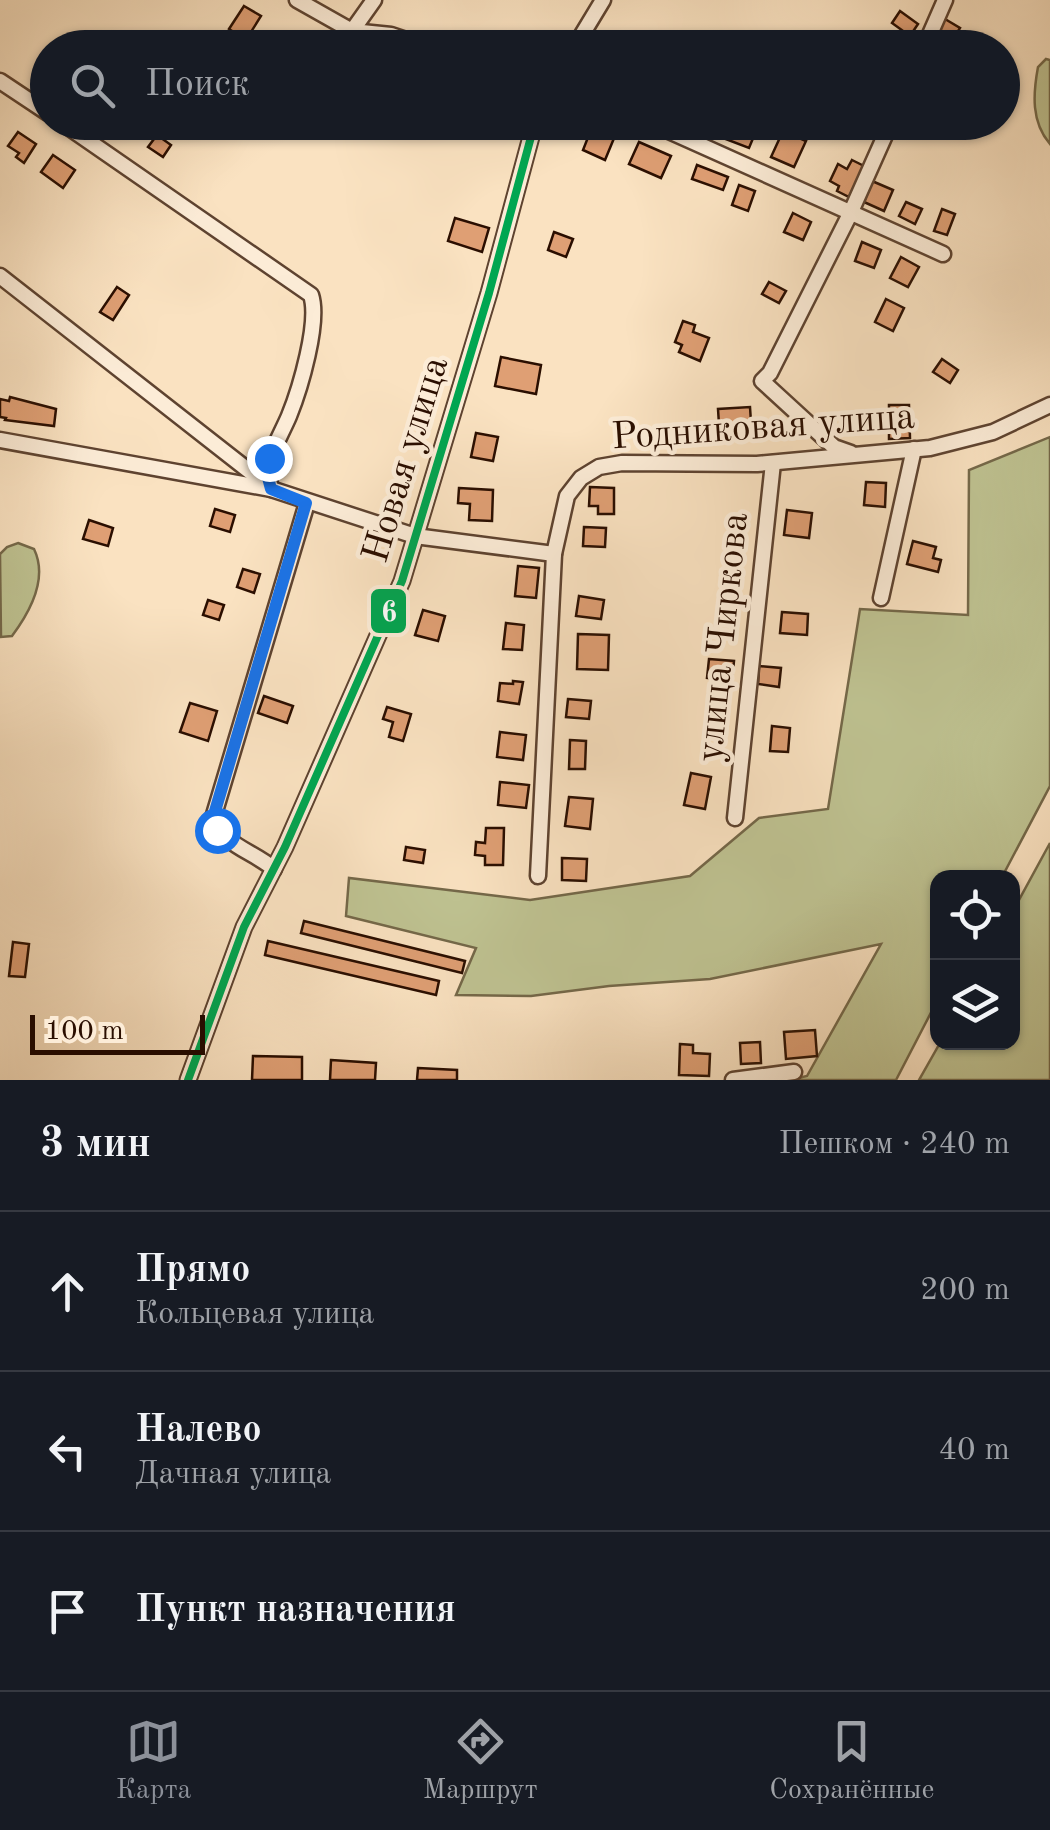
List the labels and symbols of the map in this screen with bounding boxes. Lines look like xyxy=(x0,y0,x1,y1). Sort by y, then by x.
street label: Новая улица xyxy=(357,352,456,567)
street label: Родниковая улица xyxy=(610,398,916,458)
route end xyxy=(247,436,293,482)
street label: улица Чиркова xyxy=(692,510,756,764)
line badge: 6 xyxy=(369,587,408,635)
text: 6 xyxy=(381,600,397,628)
route start xyxy=(195,808,241,854)
scale bar xyxy=(30,1010,205,1054)

